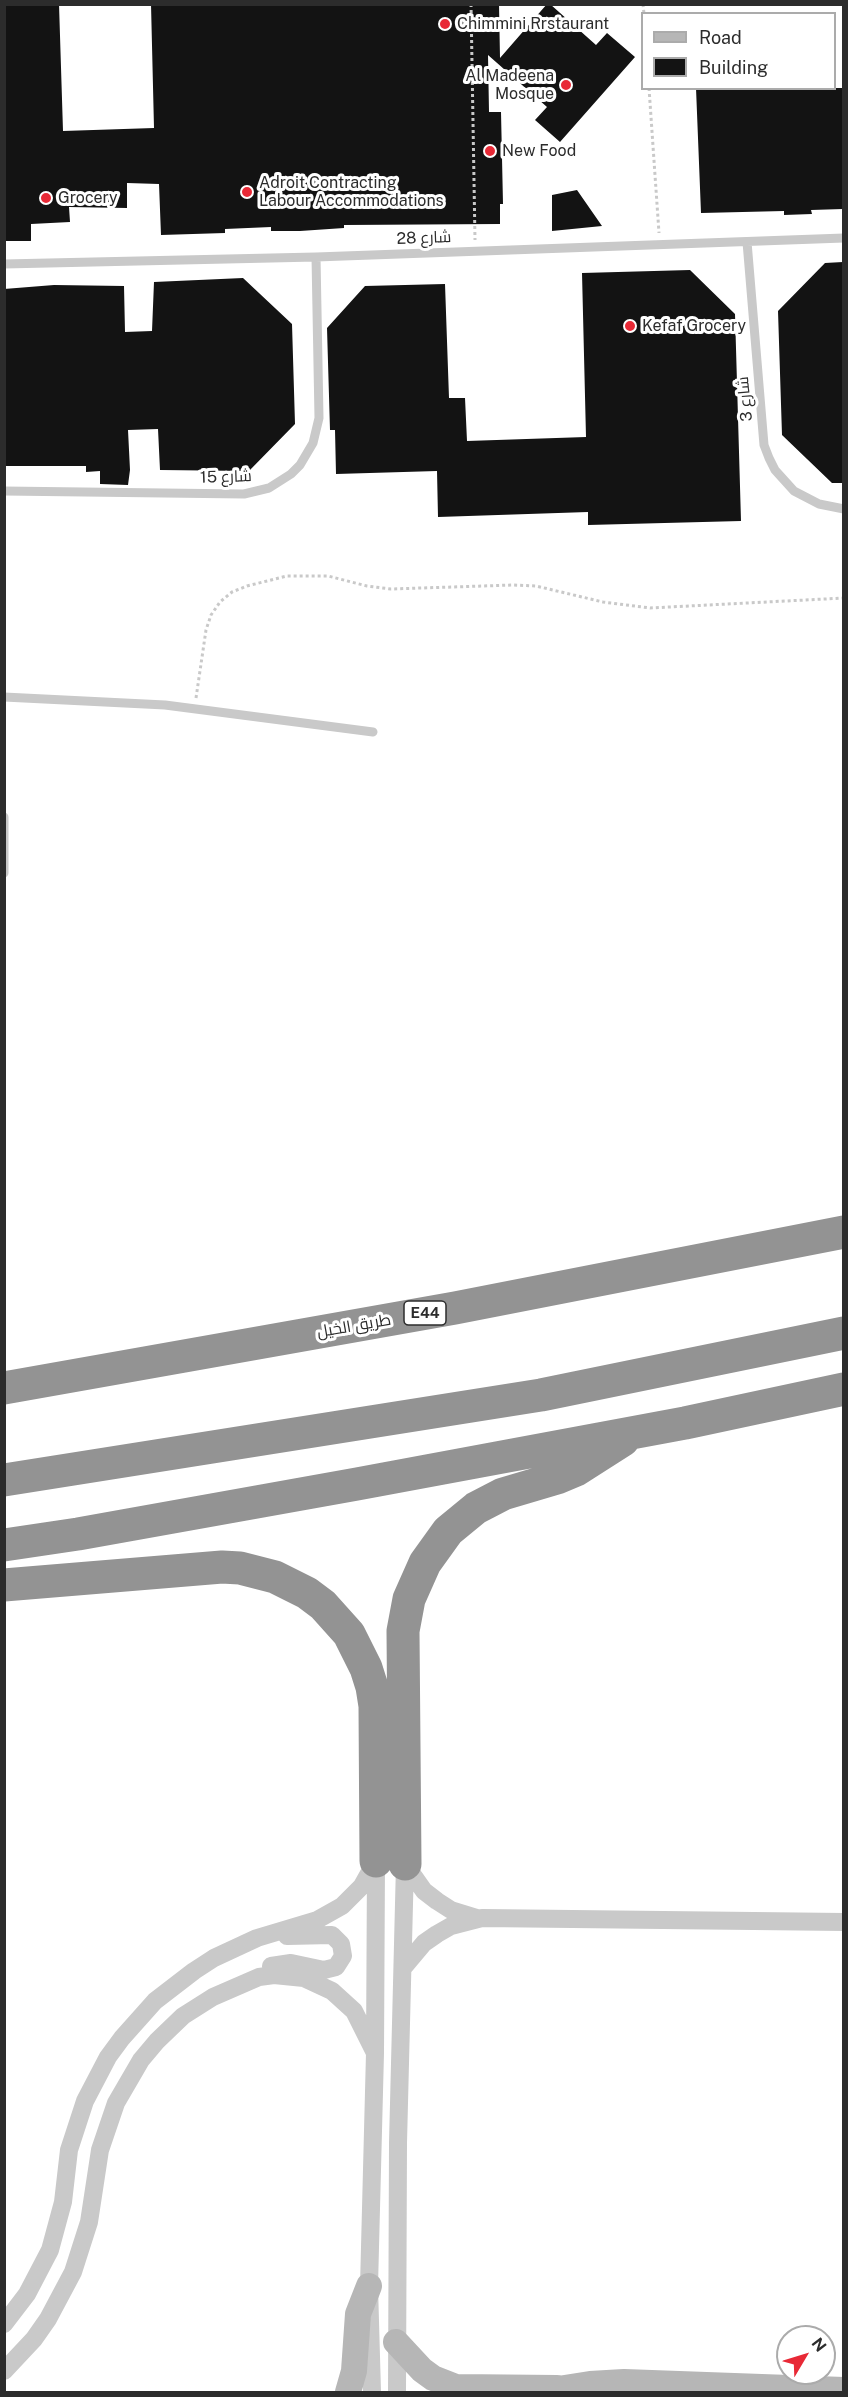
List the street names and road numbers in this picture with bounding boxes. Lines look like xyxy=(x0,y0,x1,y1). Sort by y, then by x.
street label: شارع 28 xyxy=(396,227,452,249)
street label: شارع 3 xyxy=(733,376,757,422)
street label: شارع 15 xyxy=(200,467,252,487)
road number: E44 xyxy=(404,1301,446,1325)
street label: طريق الخيل xyxy=(316,1310,392,1342)

